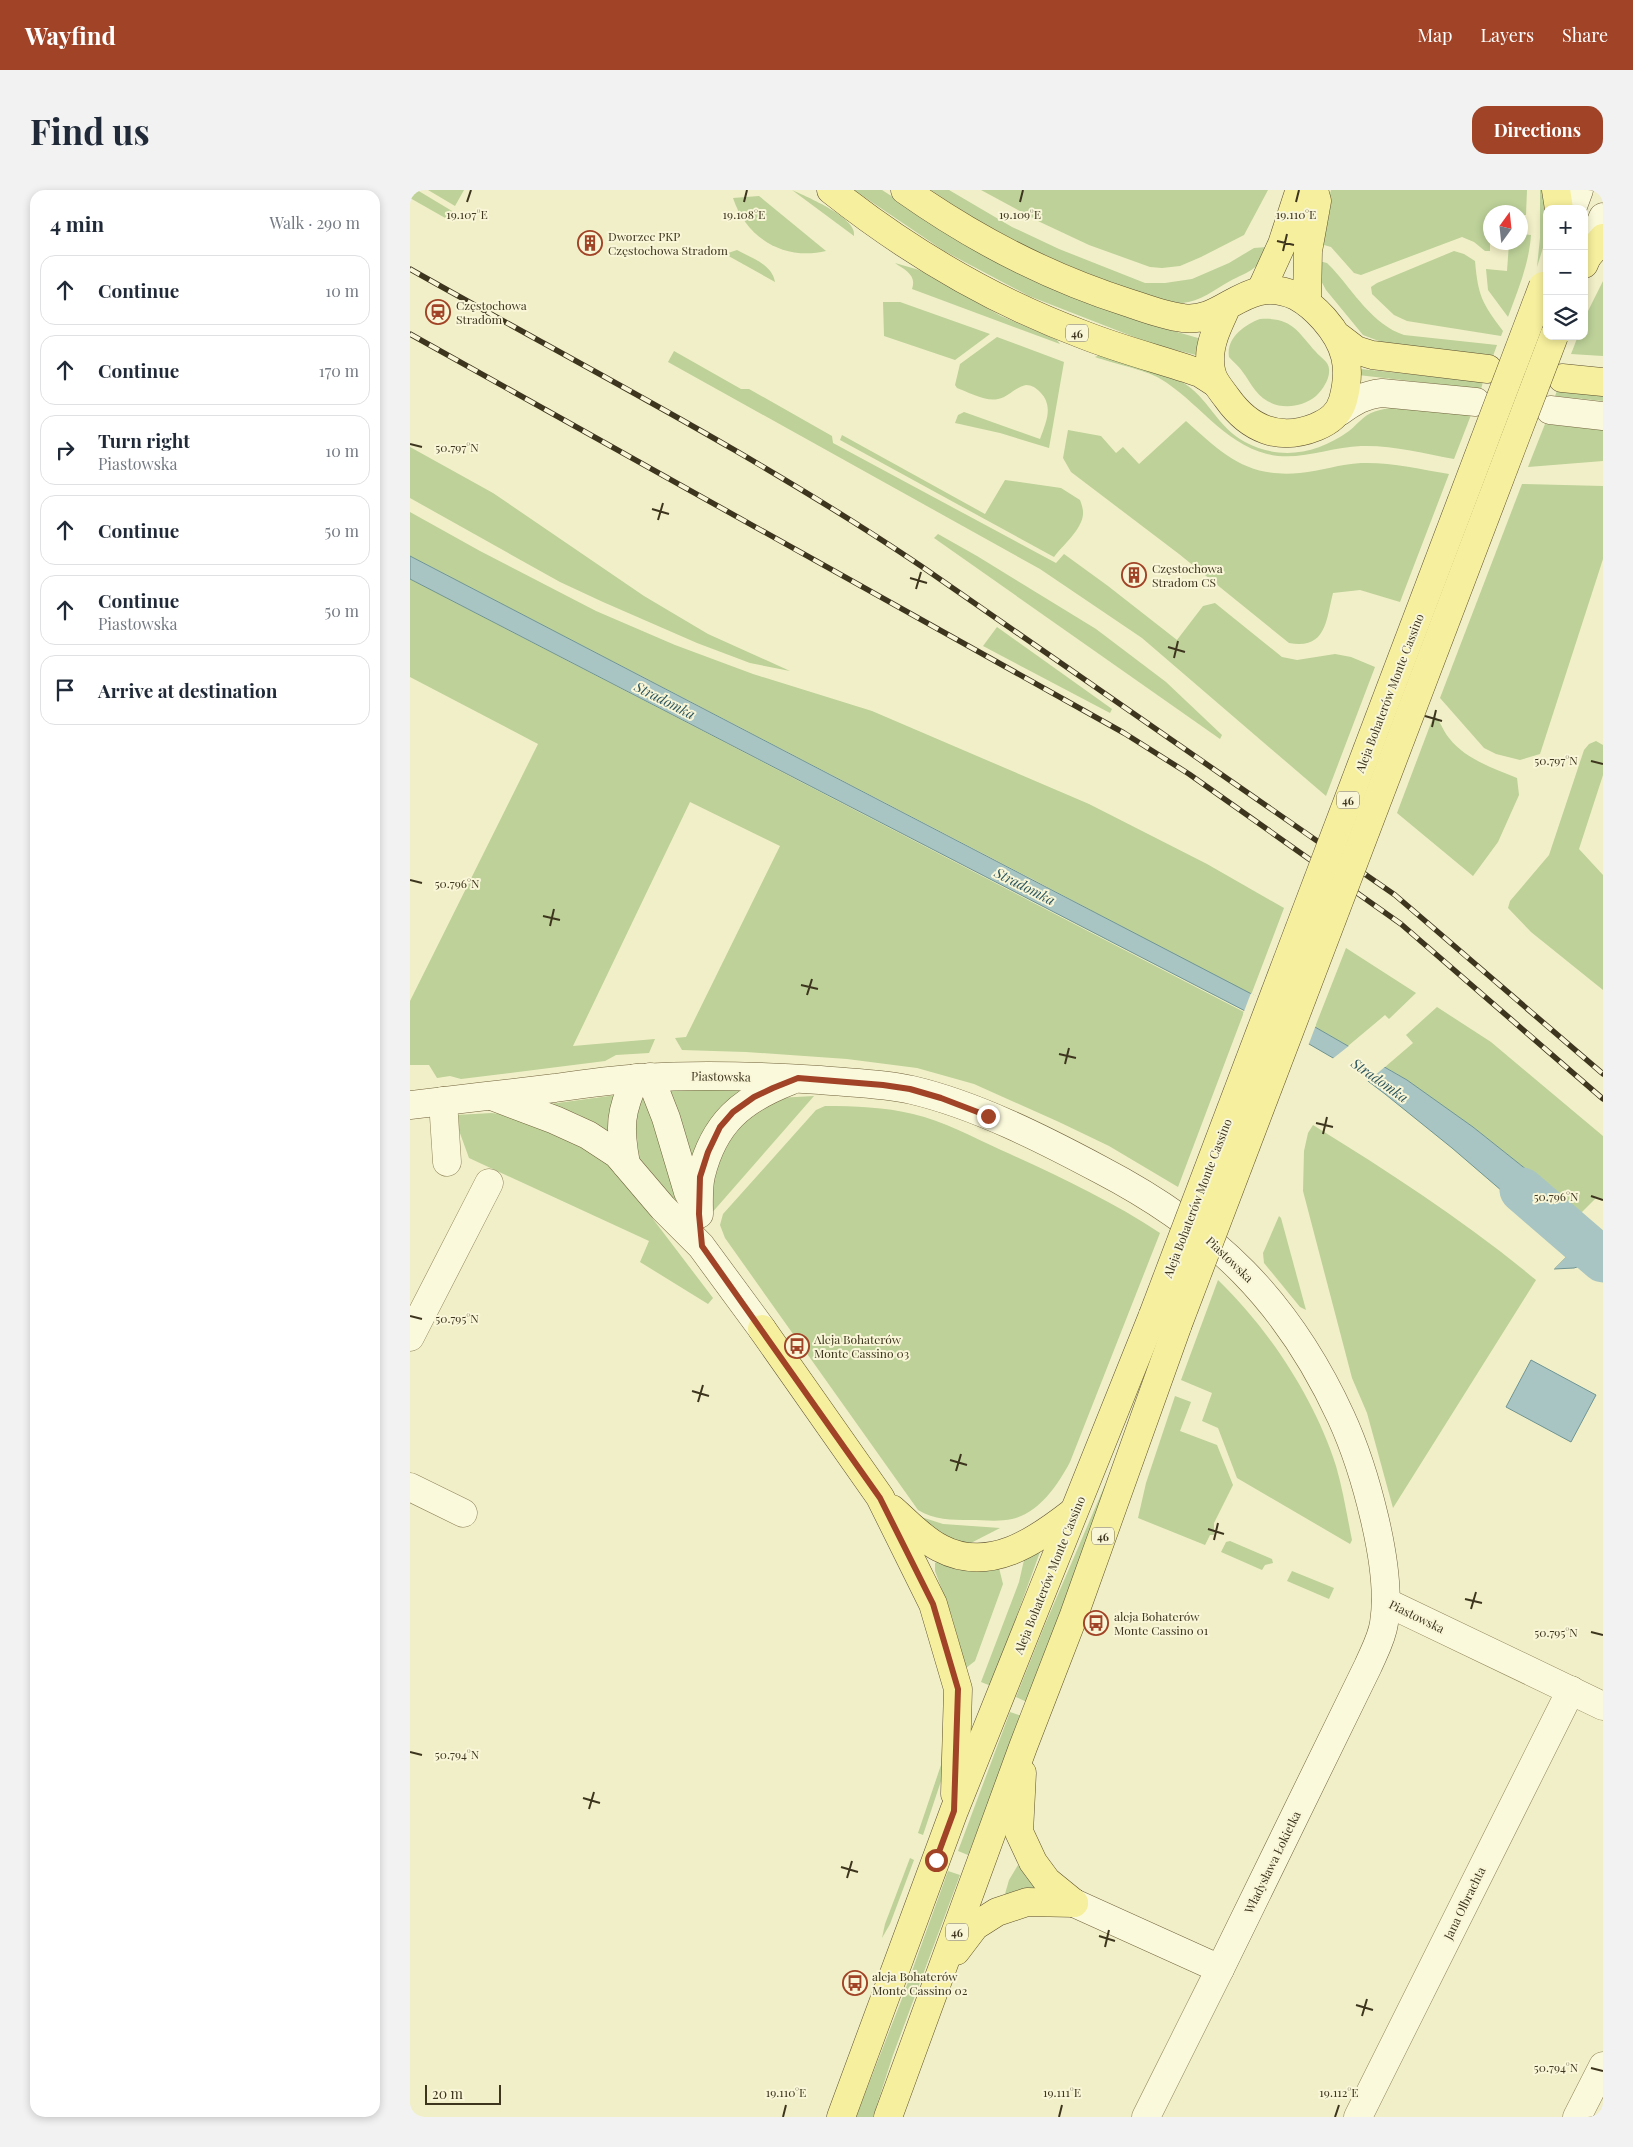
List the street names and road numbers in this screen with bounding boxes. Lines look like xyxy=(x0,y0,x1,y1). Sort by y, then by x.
road number: 46 xyxy=(1066,324,1088,342)
street label: Aleja Bohaterów Monte Cassino xyxy=(1351,611,1427,776)
road number: 46 xyxy=(1337,792,1359,808)
street label: Piastowska xyxy=(691,1067,751,1085)
street label: Aleja Bohaterów Monte Cassino xyxy=(1159,1116,1235,1281)
street label: Piastowska xyxy=(1203,1233,1257,1285)
street label: Aleja Bohaterów Monte Cassino xyxy=(1010,1493,1088,1657)
road number: 46 xyxy=(1092,1528,1114,1544)
street label: Piastowska xyxy=(1387,1596,1447,1636)
street label: Władysława Łokietka xyxy=(1240,1808,1304,1917)
street label: Jana Olbrachta xyxy=(1439,1864,1489,1943)
road number: 46 xyxy=(946,1924,968,1940)

